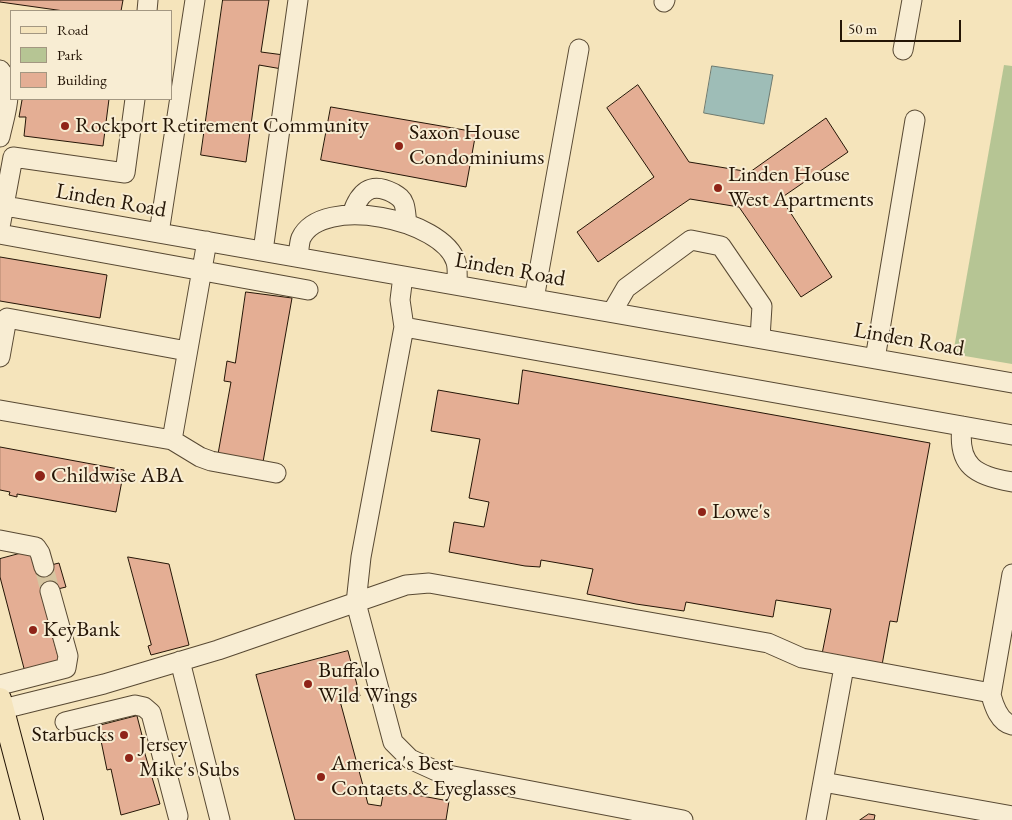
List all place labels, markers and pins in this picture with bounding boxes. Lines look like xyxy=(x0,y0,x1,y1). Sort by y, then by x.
place label: Rockport Retirement Community xyxy=(75,113,369,139)
marker: Rockport Retirement Community xyxy=(59,120,71,132)
place label: Saxon House Condominiums xyxy=(409,120,544,172)
marker: Saxon House Condominiums xyxy=(393,140,405,152)
place label: Linden House West Apartments xyxy=(728,162,874,214)
marker: Linden House West Apartments xyxy=(712,182,724,194)
place label: Childwise ABA xyxy=(51,463,184,489)
marker: Childwise ABA xyxy=(33,469,47,483)
place label: Lowe's xyxy=(712,499,770,525)
marker: Lowe's xyxy=(696,506,708,518)
place label: KeyBank xyxy=(43,617,120,643)
marker: KeyBank xyxy=(27,624,39,636)
place label: Buffalo Wild Wings xyxy=(318,658,417,709)
marker: Buffalo Wild Wings xyxy=(302,678,314,690)
place label: Starbucks xyxy=(31,722,114,748)
marker: Starbucks xyxy=(118,729,130,741)
place label: Jersey Mike's Subs xyxy=(139,732,239,784)
place label: America's Best Contacts & Eyeglasses xyxy=(331,751,516,802)
marker: Jersey Mike's Subs xyxy=(123,752,135,764)
marker: America's Best Contacts & Eyeglasses xyxy=(315,771,327,783)

